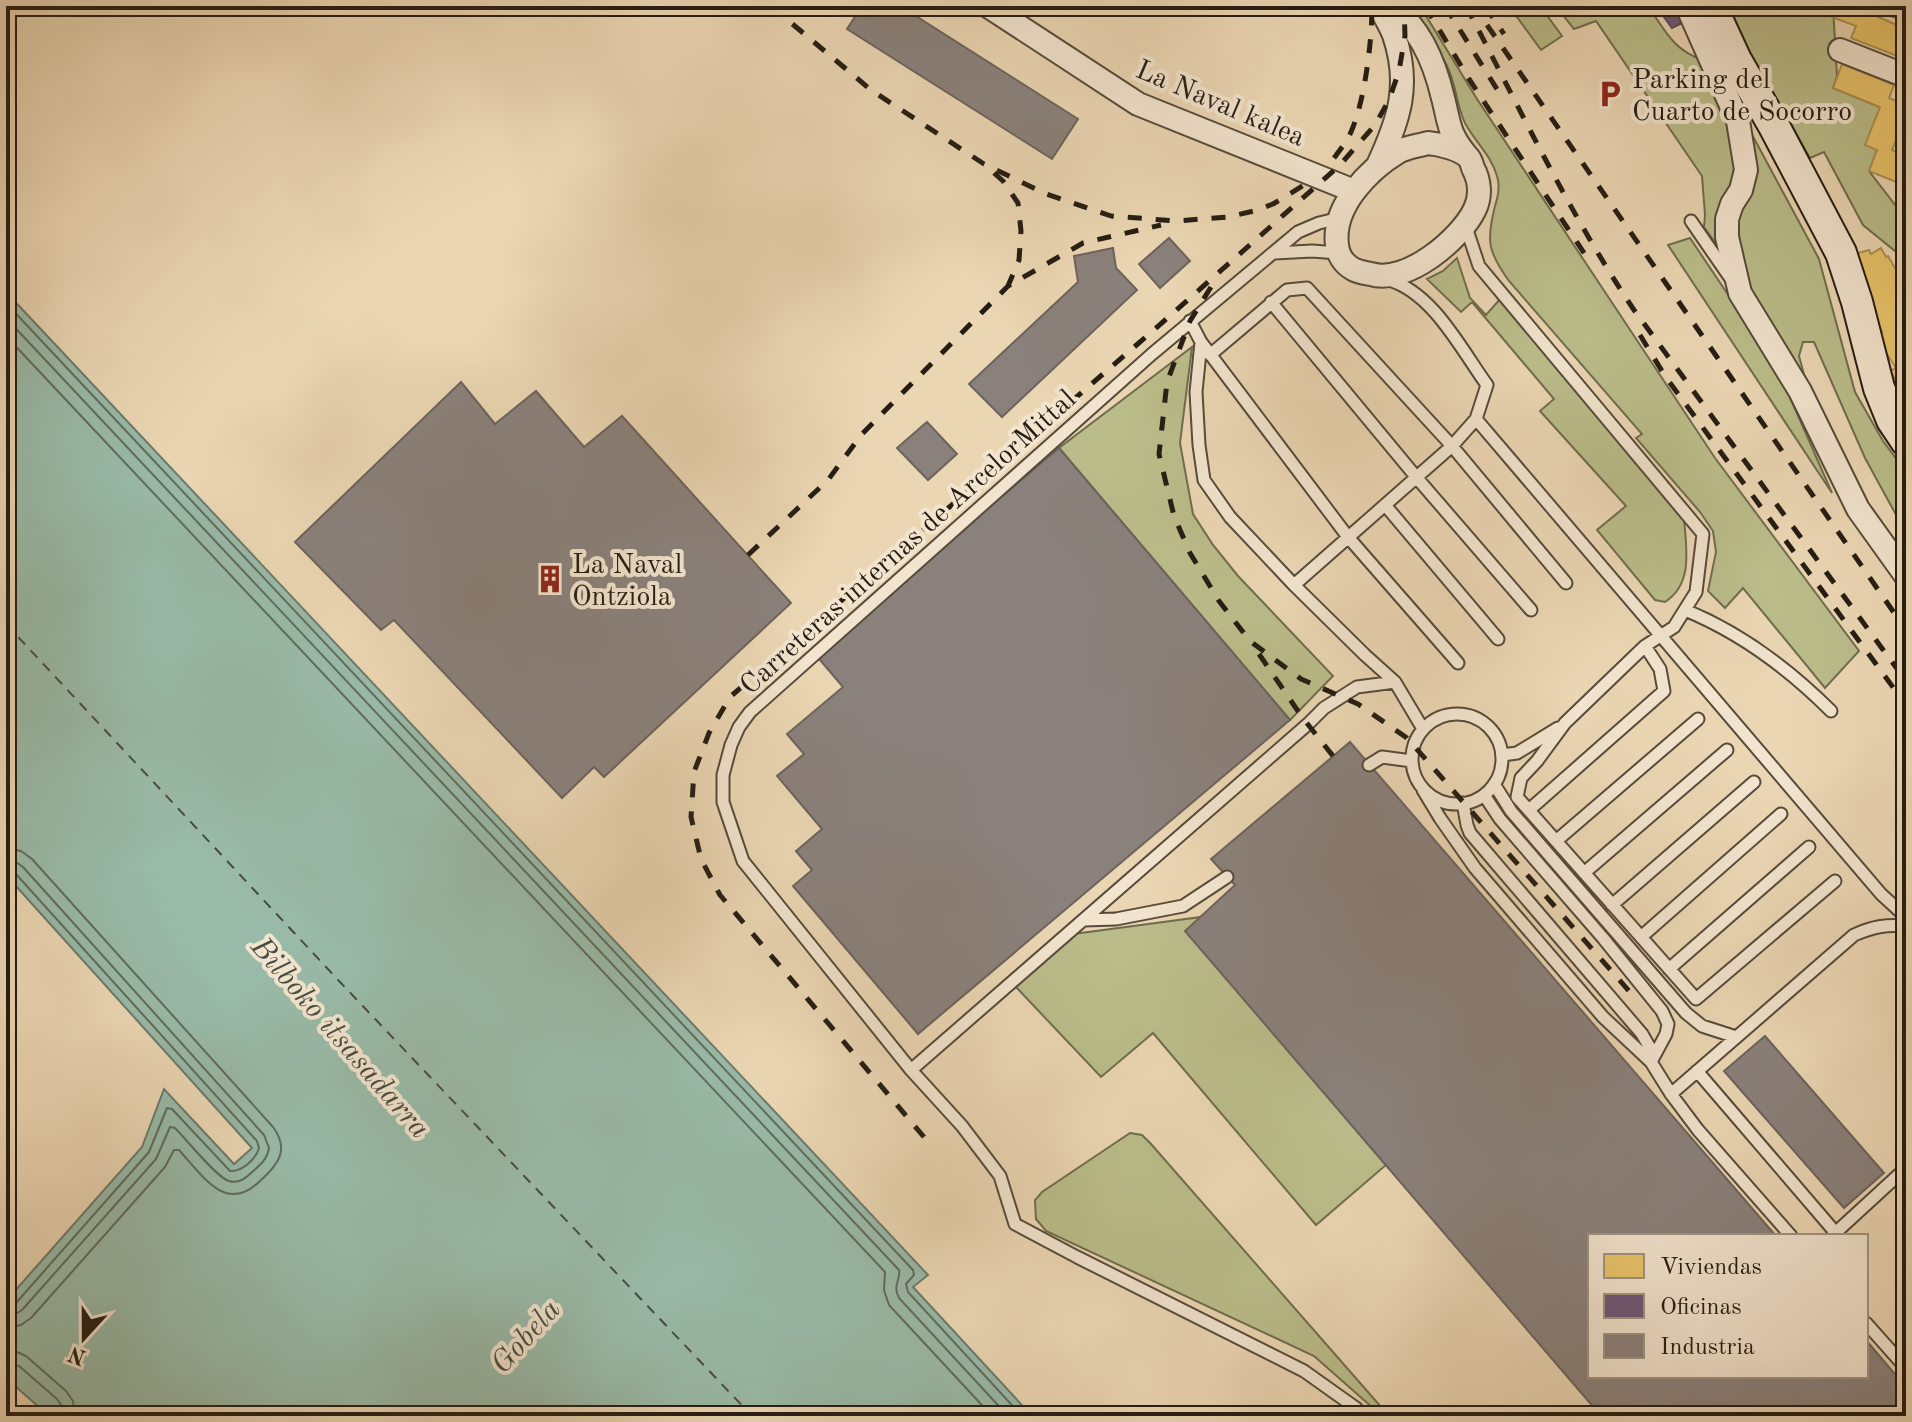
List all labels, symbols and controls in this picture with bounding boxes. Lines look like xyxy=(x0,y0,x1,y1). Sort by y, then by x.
street label: La Naval kalea xyxy=(1131,57,1309,153)
place label: Parking del Cuarto de Socorro xyxy=(1632,67,1852,127)
parking icon: Parking del Cuarto de Socorro xyxy=(1595,79,1625,109)
street label: Carreteras internas de ArcelorMittal xyxy=(736,385,1082,701)
place label: La Naval Ontziola xyxy=(572,552,682,612)
building icon: La Naval Ontziola xyxy=(535,564,565,594)
water label: Bilboko itsasadarra xyxy=(244,931,435,1145)
legend xyxy=(1588,1234,1868,1378)
text: Viviendas xyxy=(1660,1256,1762,1280)
water label: Gobela xyxy=(486,1295,567,1380)
text: Oficinas xyxy=(1660,1296,1742,1320)
north arrow xyxy=(44,1298,124,1378)
text: Industria xyxy=(1660,1336,1755,1360)
text: N xyxy=(66,1341,89,1368)

